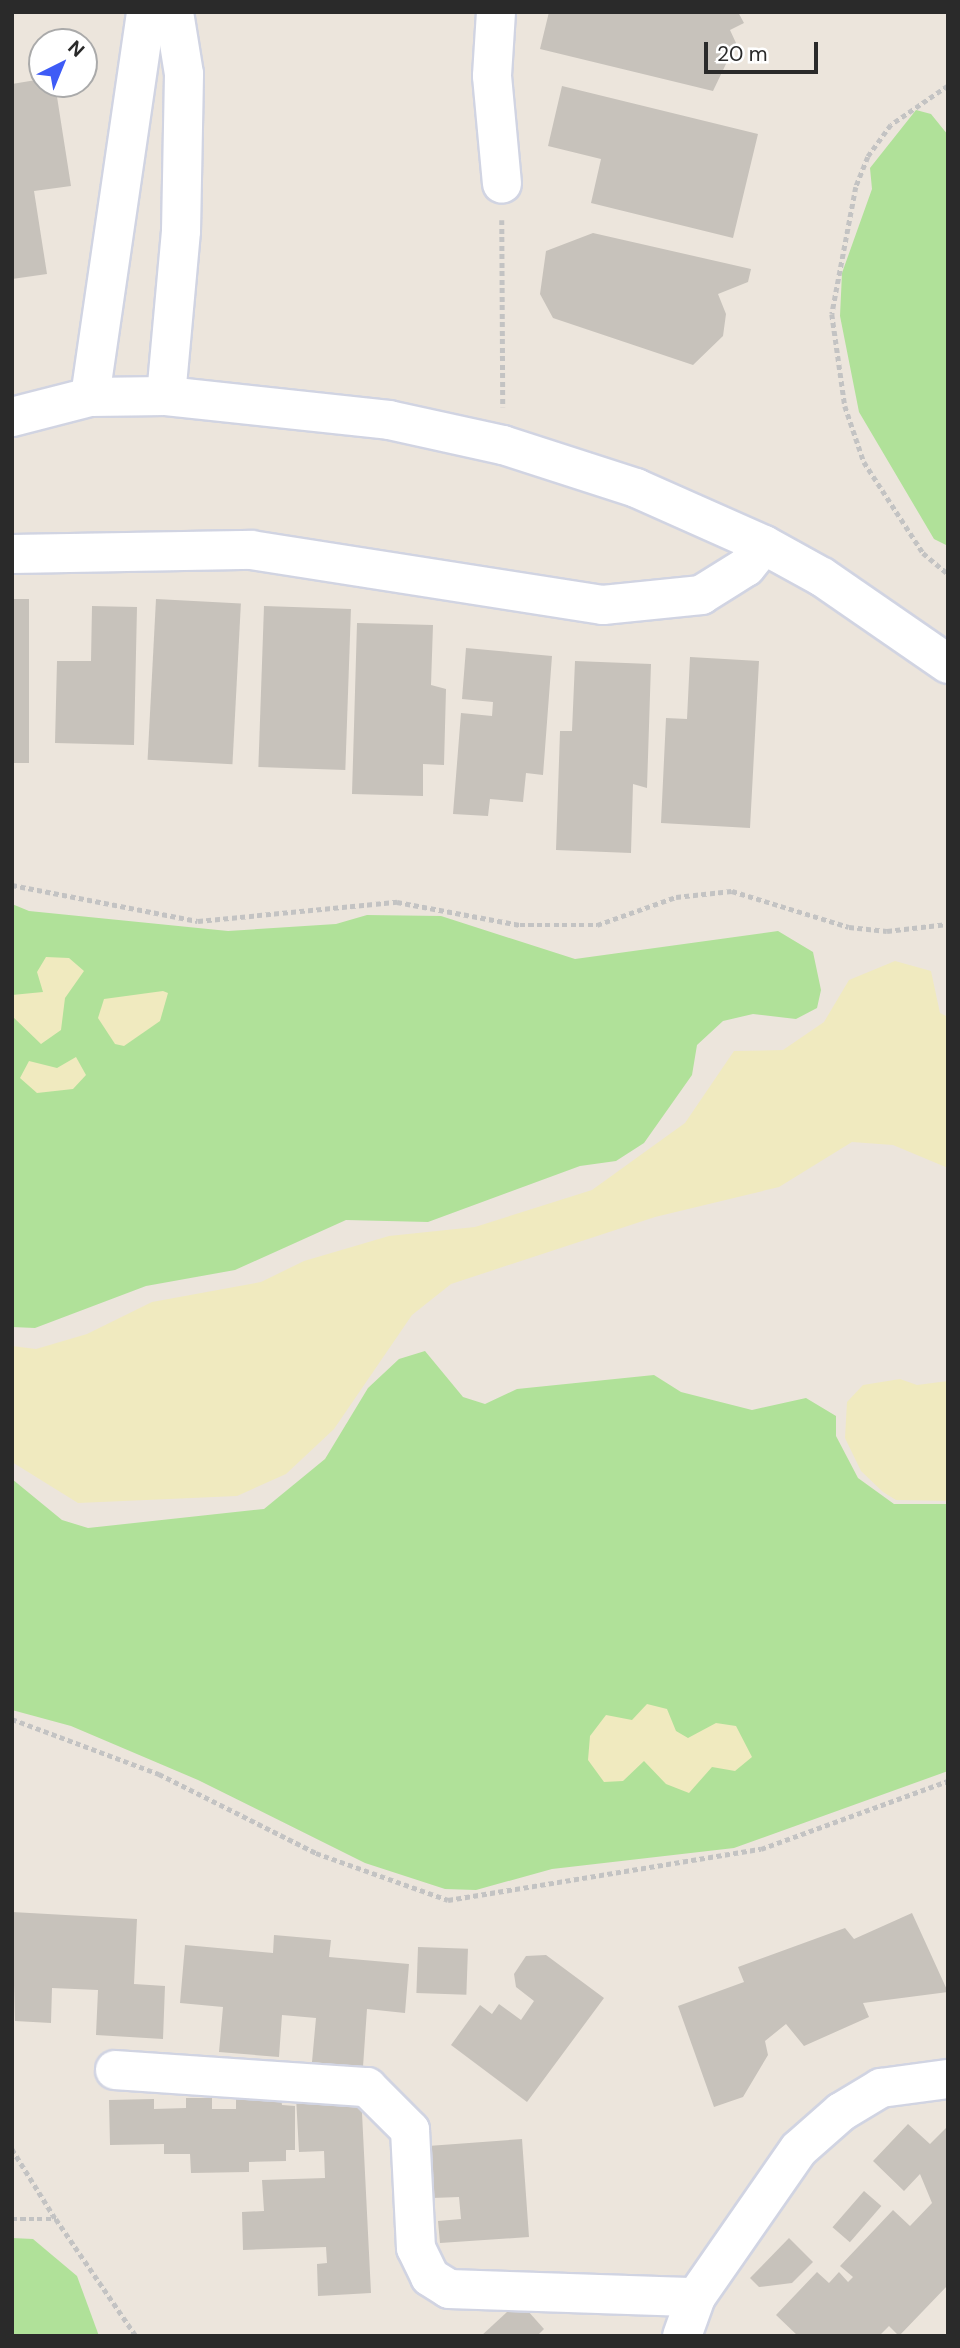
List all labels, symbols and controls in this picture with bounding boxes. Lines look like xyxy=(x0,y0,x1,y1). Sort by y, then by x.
north arrow xyxy=(28,28,98,98)
scale bar xyxy=(708,28,822,72)
text: N xyxy=(63,35,90,63)
text: 20 m xyxy=(717,40,768,68)

